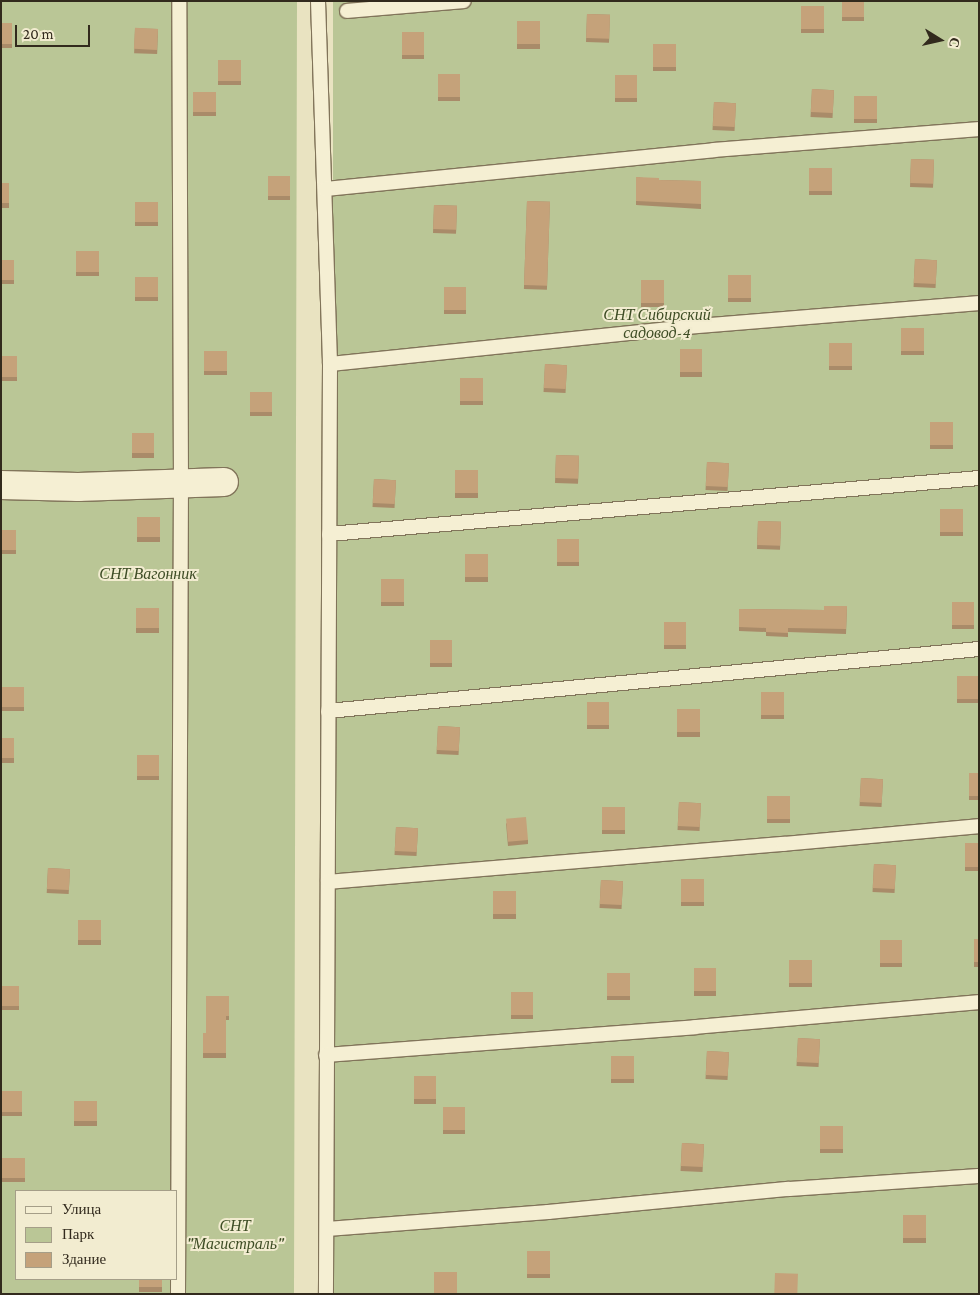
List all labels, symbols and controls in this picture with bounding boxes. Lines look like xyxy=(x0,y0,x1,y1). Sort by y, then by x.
scale bar xyxy=(18,15,92,47)
north arrow xyxy=(915,15,965,65)
text: 20 m xyxy=(23,26,54,42)
text: С xyxy=(946,36,964,49)
park label: СНТ Сибирский садовод-4 xyxy=(603,305,711,343)
park label: СНТ Вагонник xyxy=(99,564,197,584)
legend xyxy=(15,1190,178,1280)
text: Улица xyxy=(62,1201,101,1217)
park label: СНТ "Магистраль" xyxy=(186,1216,284,1254)
text: Парк xyxy=(62,1226,94,1242)
text: Здание xyxy=(62,1251,106,1267)

